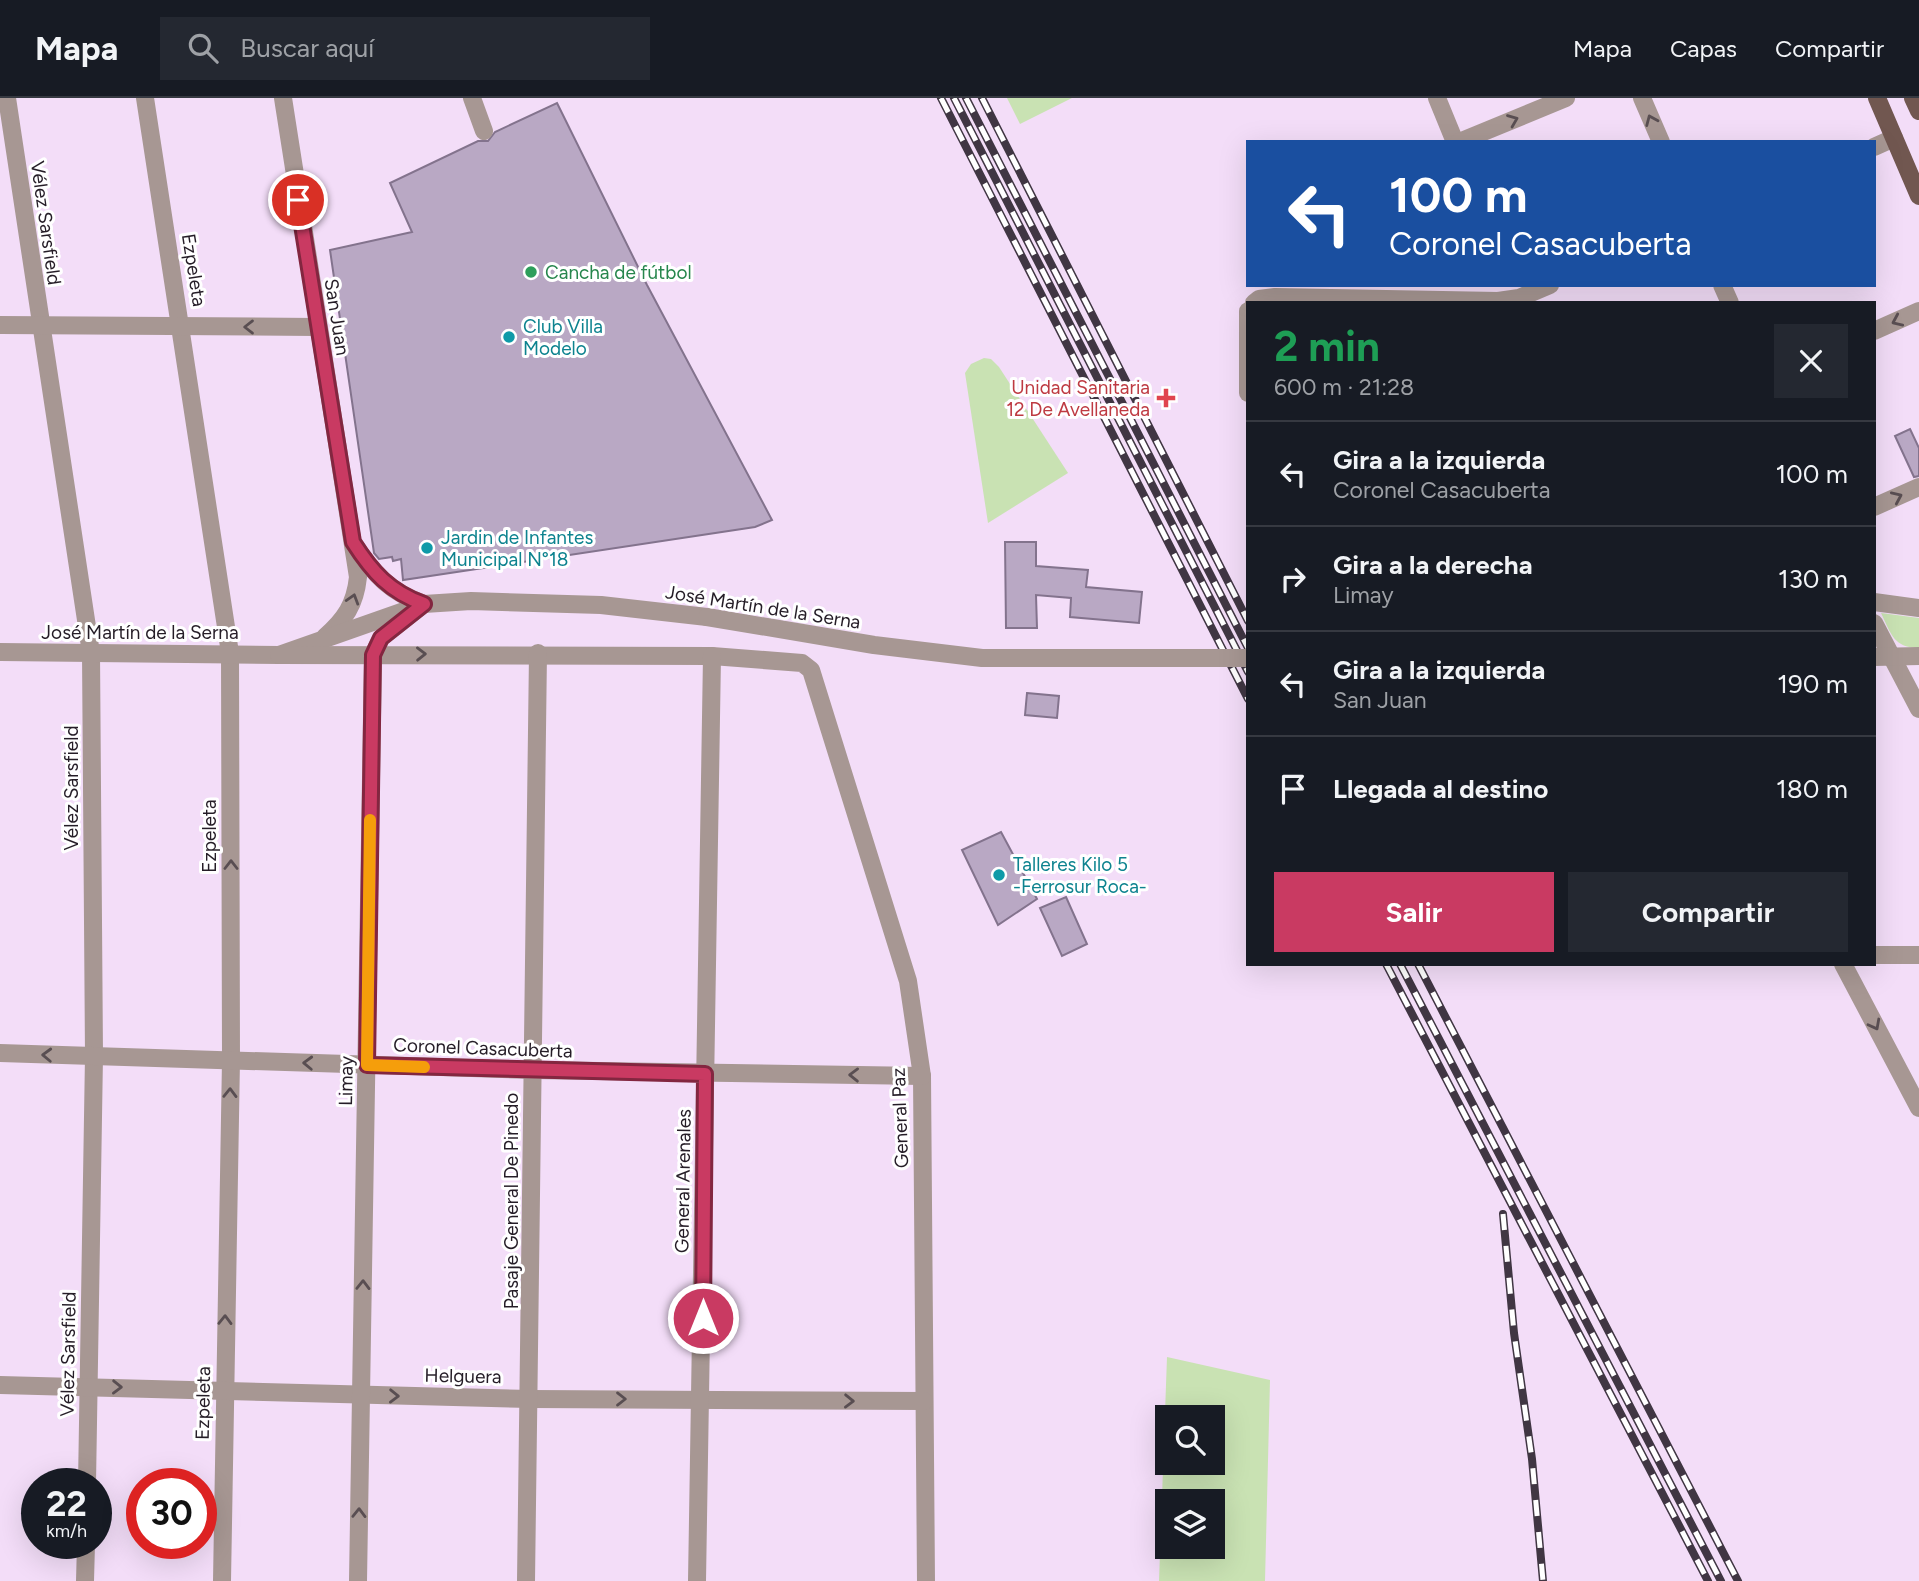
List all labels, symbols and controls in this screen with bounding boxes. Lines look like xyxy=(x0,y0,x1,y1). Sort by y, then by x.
search box xyxy=(160,17,650,80)
text: Mapa xyxy=(35,29,118,68)
icon: search xyxy=(184,29,222,67)
text: Buscar aquí xyxy=(240,32,374,64)
text: Mapa xyxy=(1573,34,1632,63)
text: Capas xyxy=(1670,34,1737,63)
text: Compartir xyxy=(1775,34,1884,63)
one-way arrow xyxy=(1506,114,1518,128)
one-way arrow xyxy=(1645,115,1659,127)
street label: Vélez Sarsfield xyxy=(26,159,66,287)
text: 100 m xyxy=(1389,165,1528,224)
icon: left xyxy=(1274,168,1365,259)
pin xyxy=(268,170,328,230)
icon: arrive xyxy=(279,181,317,219)
text: Coronel Casacuberta xyxy=(1389,225,1691,263)
street label: Ezpeleta xyxy=(177,232,211,308)
place label: Cancha de fútbol xyxy=(545,261,692,284)
marker: Cancha de fútbol xyxy=(523,264,539,280)
street label: San Juan xyxy=(320,277,354,357)
one-way arrow xyxy=(1891,313,1904,327)
place label: Club Villa Modelo xyxy=(523,315,603,360)
one-way arrow xyxy=(243,319,254,335)
text: 2 min xyxy=(1274,321,1380,372)
button: close xyxy=(1774,324,1848,398)
marker: Club Villa Modelo xyxy=(501,329,517,345)
text: 600 m · 21:28 xyxy=(1274,373,1414,401)
place label: Unidad Sanitaria 12 De Avellaneda xyxy=(1006,376,1150,421)
marker: Unidad Sanitaria 12 De Avellaneda xyxy=(1156,388,1176,408)
text: Gira a la izquierda xyxy=(1333,444,1545,476)
icon: left xyxy=(1274,455,1312,493)
text: 100 m xyxy=(1775,458,1848,490)
text: Coronel Casacuberta xyxy=(1333,476,1550,504)
one-way arrow xyxy=(1889,491,1902,505)
place label: Jardin de Infantes Municipal N°18 xyxy=(441,526,593,571)
marker: Jardin de Infantes Municipal N°18 xyxy=(419,540,435,556)
text: Gira a la derecha xyxy=(1333,549,1533,581)
icon: right xyxy=(1274,560,1312,598)
text: 130 m xyxy=(1778,563,1848,595)
street label: José Martín de la Serna xyxy=(664,580,862,634)
text: Limay xyxy=(1333,581,1394,609)
one-way arrow xyxy=(345,593,360,605)
street label: José Martín de la Serna xyxy=(41,621,239,644)
one-way arrow xyxy=(416,647,427,662)
text: Gira a la izquierda xyxy=(1333,654,1545,686)
icon: left xyxy=(1274,665,1312,703)
text: 190 m xyxy=(1777,668,1848,700)
text: San Juan xyxy=(1333,686,1427,714)
street label: Vélez Sarsfield xyxy=(60,725,83,851)
icon: arrive xyxy=(1274,770,1312,808)
text: Llegada al destino xyxy=(1333,773,1548,805)
text: 180 m xyxy=(1776,773,1848,805)
street label: Ezpeleta xyxy=(198,799,221,873)
place label: Talleres Kilo 5 -Ferrosur Roca- xyxy=(1013,853,1147,898)
one-way arrow xyxy=(223,859,239,870)
marker: Talleres Kilo 5 -Ferrosur Roca- xyxy=(991,867,1007,883)
button: Salir xyxy=(1274,872,1554,952)
button: Compartir xyxy=(1568,872,1848,952)
one-way arrow xyxy=(1866,1017,1880,1030)
street label: Coronel Casacuberta xyxy=(393,1033,573,1063)
one-way arrow xyxy=(41,1047,52,1062)
one-way arrow xyxy=(302,1056,313,1071)
street label: Limay xyxy=(334,1056,358,1106)
street label: General Paz xyxy=(887,1067,913,1169)
one-way arrow xyxy=(848,1068,859,1083)
one-way arrow xyxy=(222,1087,238,1097)
street label: Pasaje General De Pinedo xyxy=(500,1093,523,1309)
street label: General Arenales xyxy=(670,1109,696,1253)
one-way arrow xyxy=(356,1280,371,1291)
position arrow xyxy=(666,1281,740,1355)
street label: Vélez Sarsfield xyxy=(55,1291,81,1417)
one-way arrow xyxy=(218,1314,233,1325)
street label: Helguera xyxy=(424,1364,502,1388)
street label: Ezpeleta xyxy=(191,1366,215,1440)
one-way arrow xyxy=(112,1379,123,1395)
one-way arrow xyxy=(388,1388,399,1403)
one-way arrow xyxy=(616,1391,627,1407)
one-way arrow xyxy=(844,1393,854,1409)
map controls xyxy=(1155,1405,1225,1559)
button: search xyxy=(1155,1405,1225,1475)
speed limit sign: 30 xyxy=(126,1468,217,1559)
text: 22 xyxy=(46,1483,87,1525)
button: layers xyxy=(1155,1489,1225,1559)
one-way arrow xyxy=(352,1507,367,1518)
text: km/h xyxy=(46,1520,87,1542)

